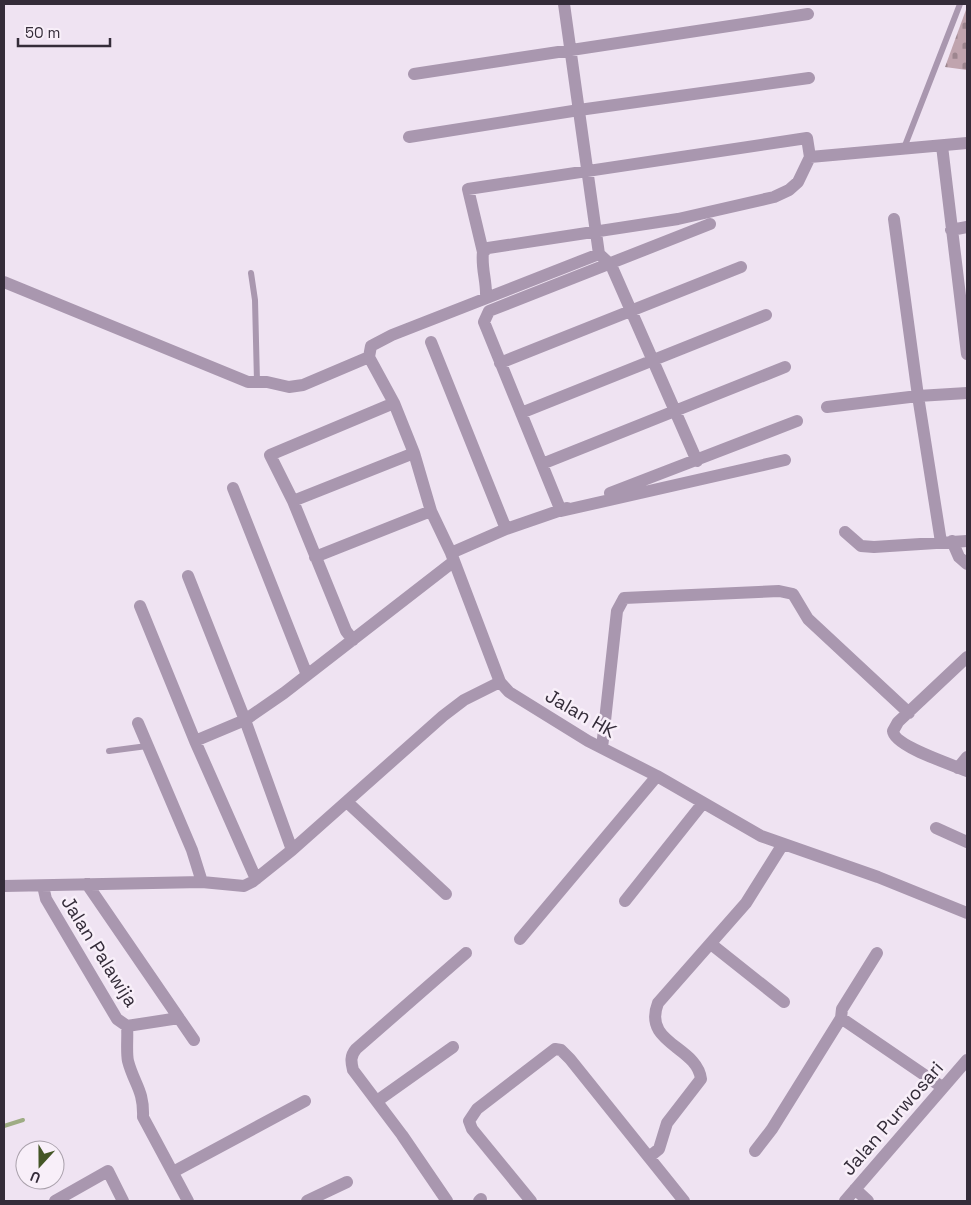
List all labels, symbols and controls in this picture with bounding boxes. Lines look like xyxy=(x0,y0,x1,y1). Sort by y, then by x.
scale bar xyxy=(18,15,110,47)
text: 50 m xyxy=(25,23,60,42)
street label: Jalan HK xyxy=(541,683,621,744)
street label: Jalan Palawija xyxy=(55,891,144,1012)
street label: Jalan Purwosari xyxy=(836,1056,949,1181)
north arrow xyxy=(15,1140,65,1190)
text: U xyxy=(28,1167,43,1187)

